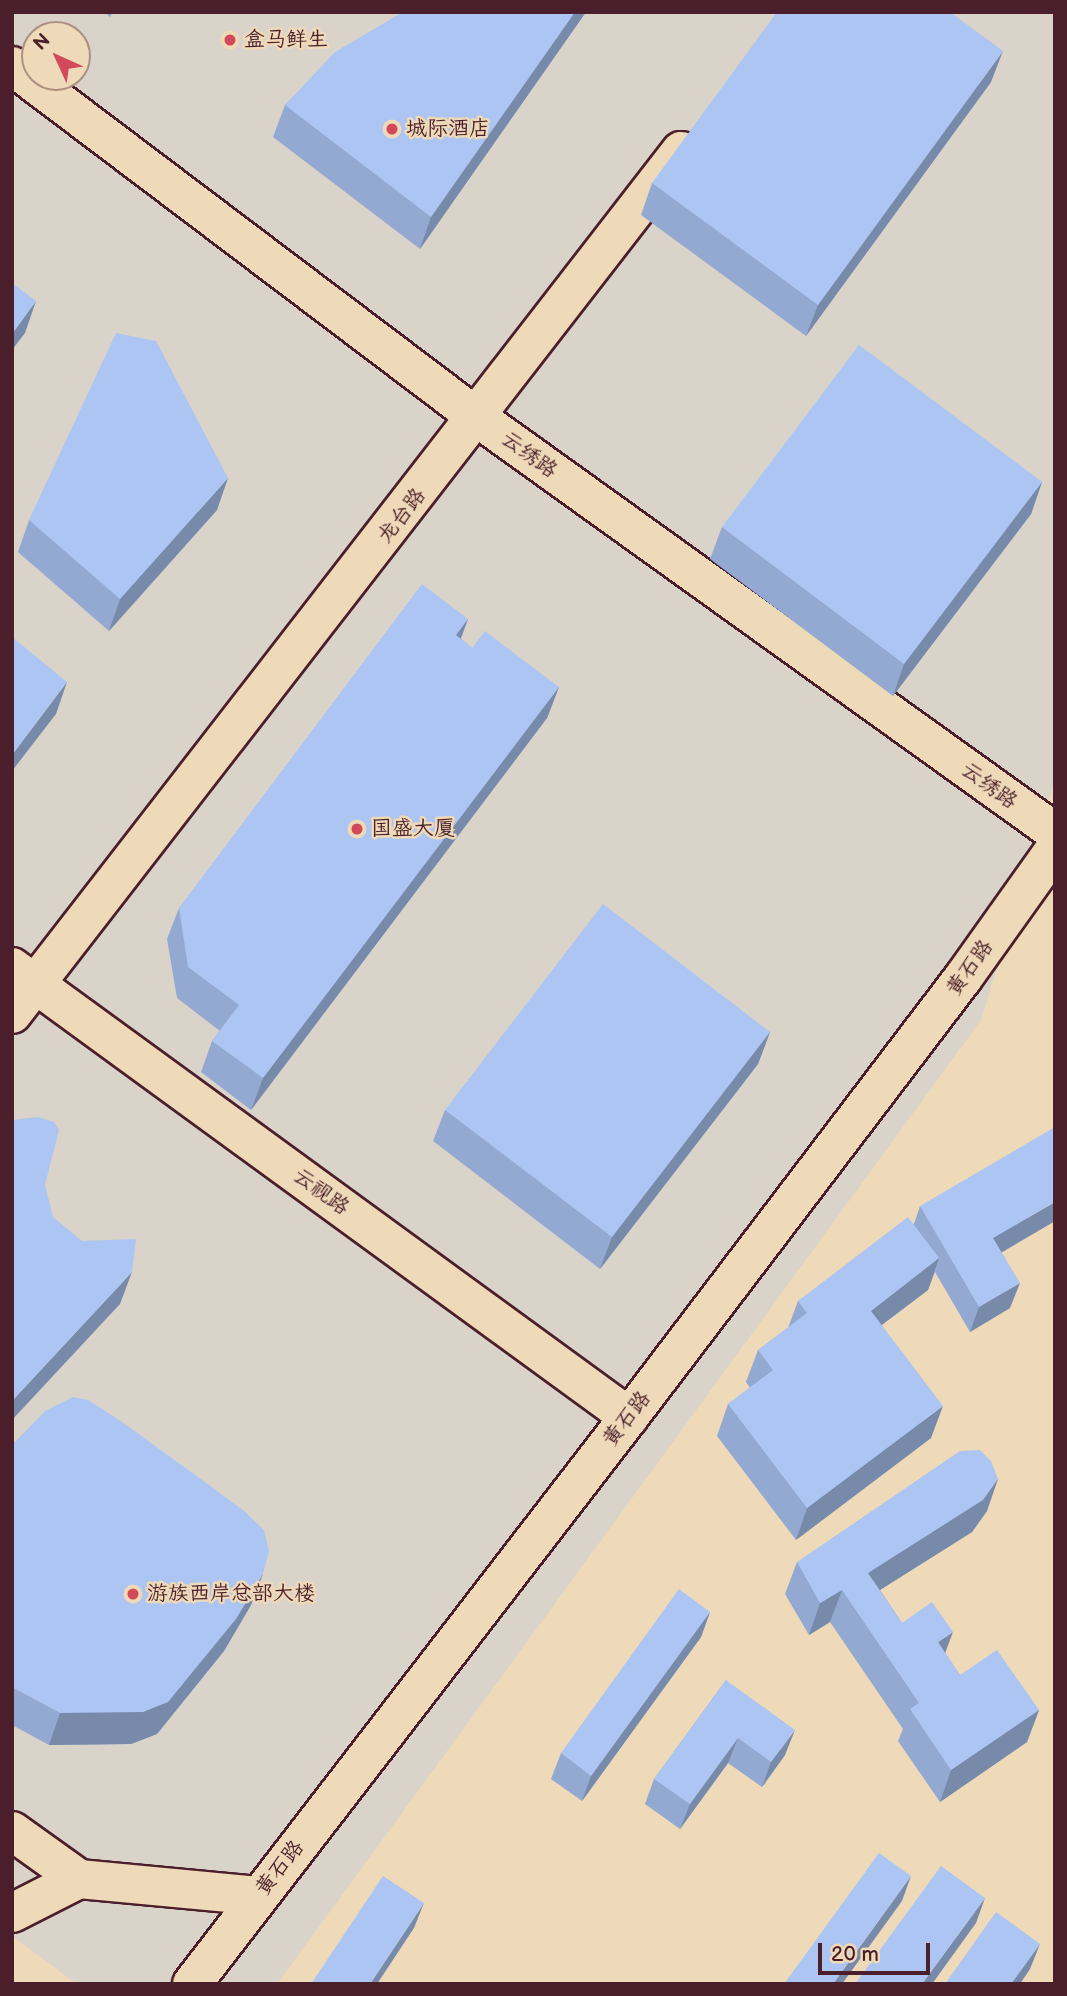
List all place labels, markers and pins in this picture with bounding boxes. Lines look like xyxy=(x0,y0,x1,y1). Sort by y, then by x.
place label: 盒马鲜生 xyxy=(244,27,328,53)
marker: 盒马鲜生 xyxy=(222,32,238,48)
place label: 城际酒店 xyxy=(406,116,490,142)
marker: 城际酒店 xyxy=(384,121,400,137)
place label: 国盛大厦 xyxy=(371,816,455,842)
marker: 国盛大厦 xyxy=(349,821,365,837)
place label: 游族西岸总部大楼 xyxy=(147,1581,315,1607)
marker: 游族西岸总部大楼 xyxy=(125,1586,141,1602)

